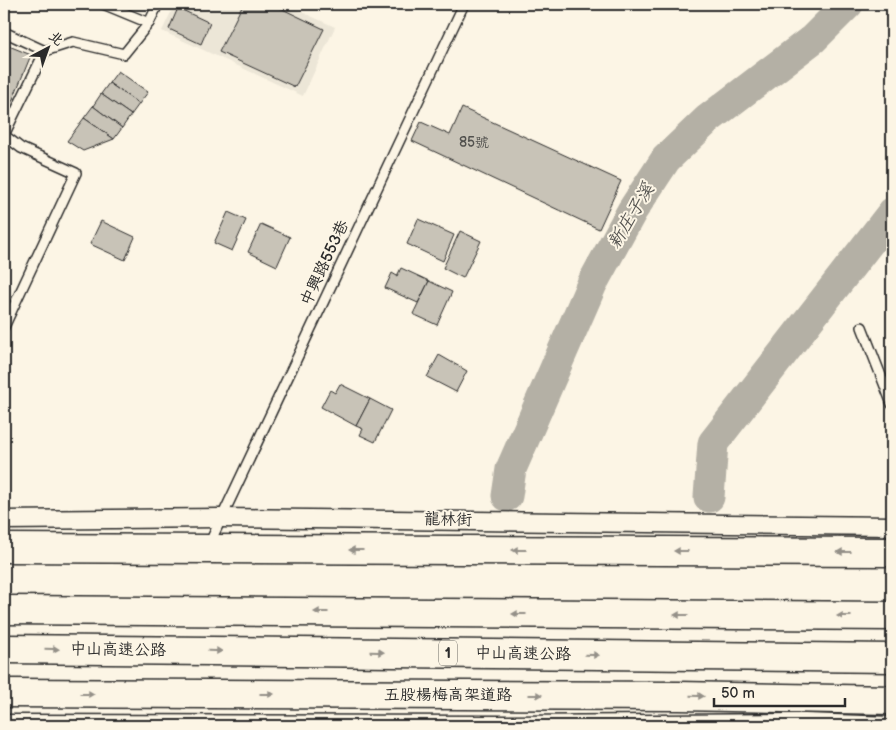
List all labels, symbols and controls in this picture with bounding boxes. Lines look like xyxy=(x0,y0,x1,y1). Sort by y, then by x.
north arrow xyxy=(22,22,72,72)
text: 北 xyxy=(45,28,67,50)
house number: 85號 xyxy=(459,134,489,151)
water label: 新庄子溪 xyxy=(603,179,659,252)
street label: 中興路553巷 xyxy=(297,217,353,309)
street label: 龍林街 xyxy=(424,510,472,530)
one-way arrow xyxy=(348,546,364,554)
one-way arrow xyxy=(510,546,526,554)
one-way arrow xyxy=(673,547,689,555)
one-way arrow xyxy=(835,548,851,556)
one-way arrow xyxy=(313,608,329,616)
one-way arrow xyxy=(510,610,526,618)
one-way arrow xyxy=(673,611,689,619)
one-way arrow xyxy=(835,612,851,620)
street label: 中山高速公路 xyxy=(70,640,166,660)
road number: 1 xyxy=(439,640,457,666)
street label: 中山高速公路 xyxy=(475,644,571,664)
one-way arrow xyxy=(45,645,61,653)
one-way arrow xyxy=(207,647,223,655)
one-way arrow xyxy=(370,649,386,657)
one-way arrow xyxy=(585,651,601,659)
scale bar xyxy=(714,675,845,707)
text: 50 m xyxy=(721,684,755,703)
street label: 五股楊梅高架道路 xyxy=(384,686,512,705)
one-way arrow xyxy=(80,690,96,698)
one-way arrow xyxy=(260,690,276,698)
one-way arrow xyxy=(527,691,543,699)
one-way arrow xyxy=(690,692,706,700)

